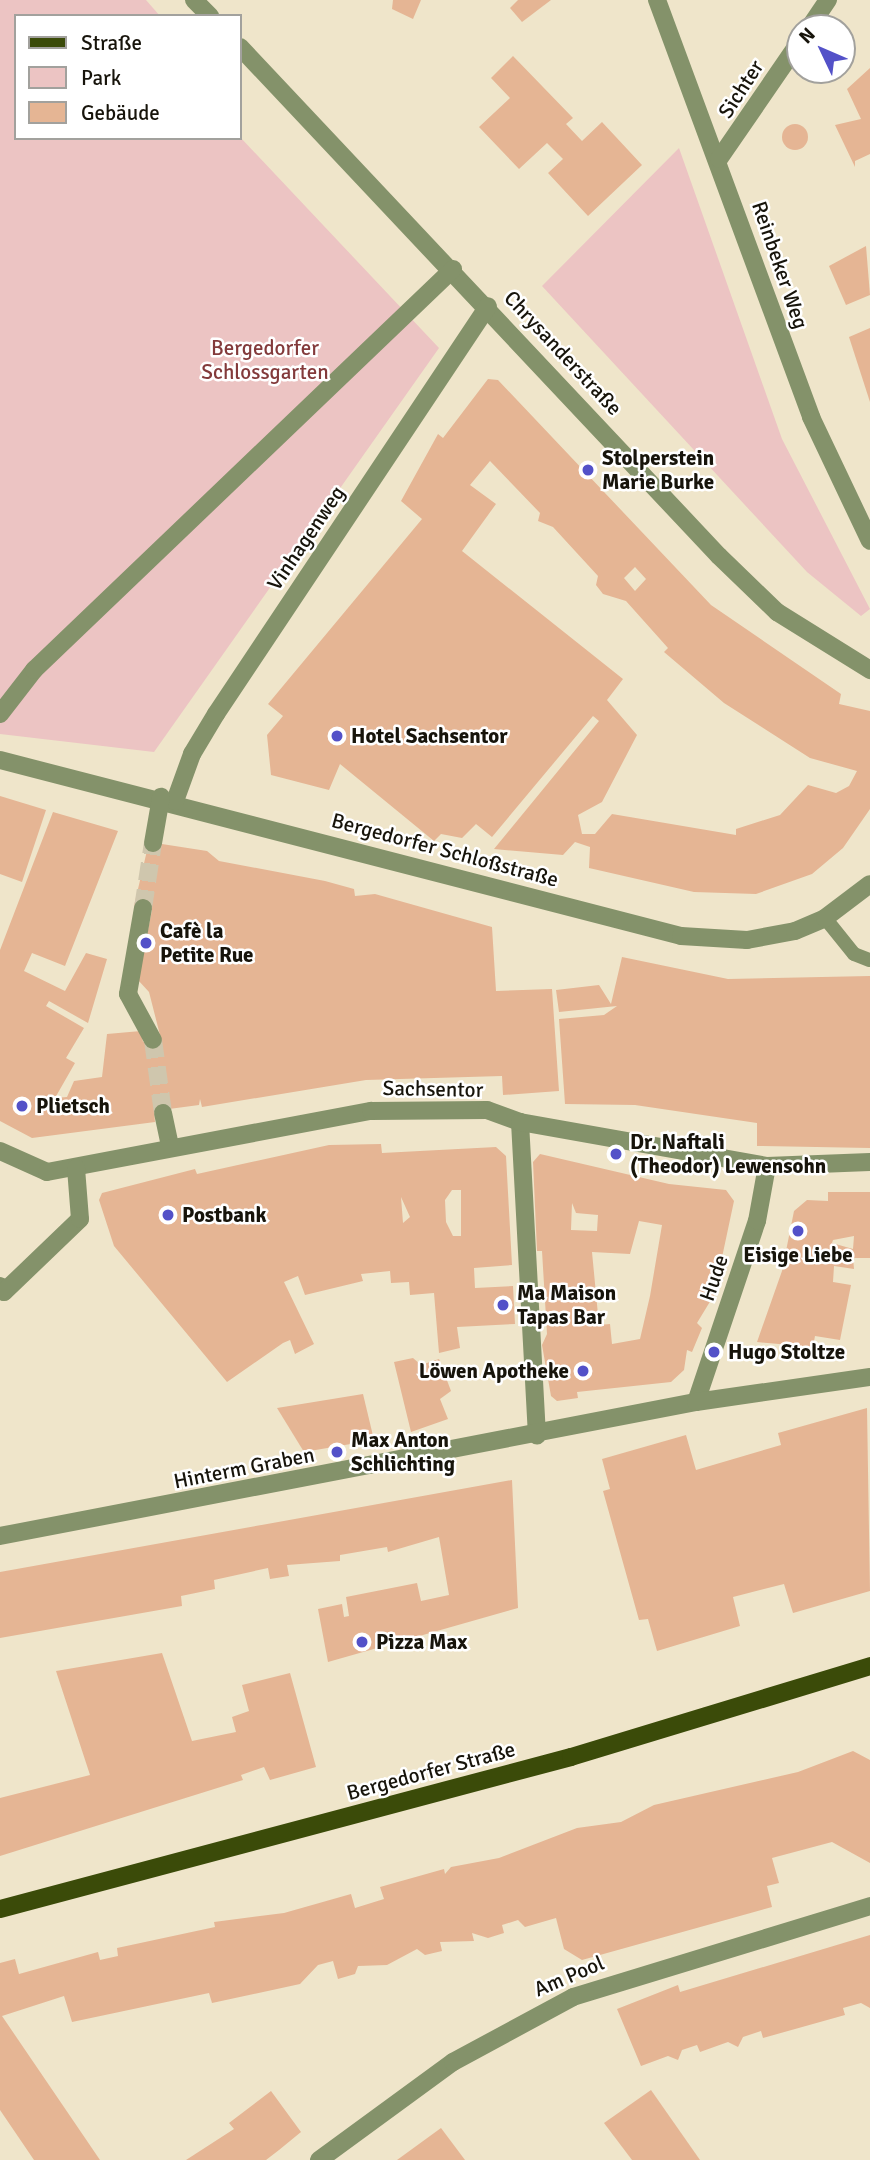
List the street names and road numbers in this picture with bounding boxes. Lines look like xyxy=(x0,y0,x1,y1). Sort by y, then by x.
street label: Sichter xyxy=(713,55,769,123)
street label: Reinbeker Weg xyxy=(746,198,814,332)
street label: Chrysanderstraße xyxy=(499,285,627,421)
street label: Vinhagenweg xyxy=(262,481,350,595)
street label: Bergedorfer Schloßstraße xyxy=(329,808,561,892)
street label: Sachsentor xyxy=(383,1076,483,1102)
street label: Hude xyxy=(694,1252,734,1304)
street label: Hinterm Graben xyxy=(171,1442,317,1494)
street label: Bergedorfer Straße xyxy=(344,1736,518,1806)
street label: Am Pool xyxy=(530,1950,608,2002)

